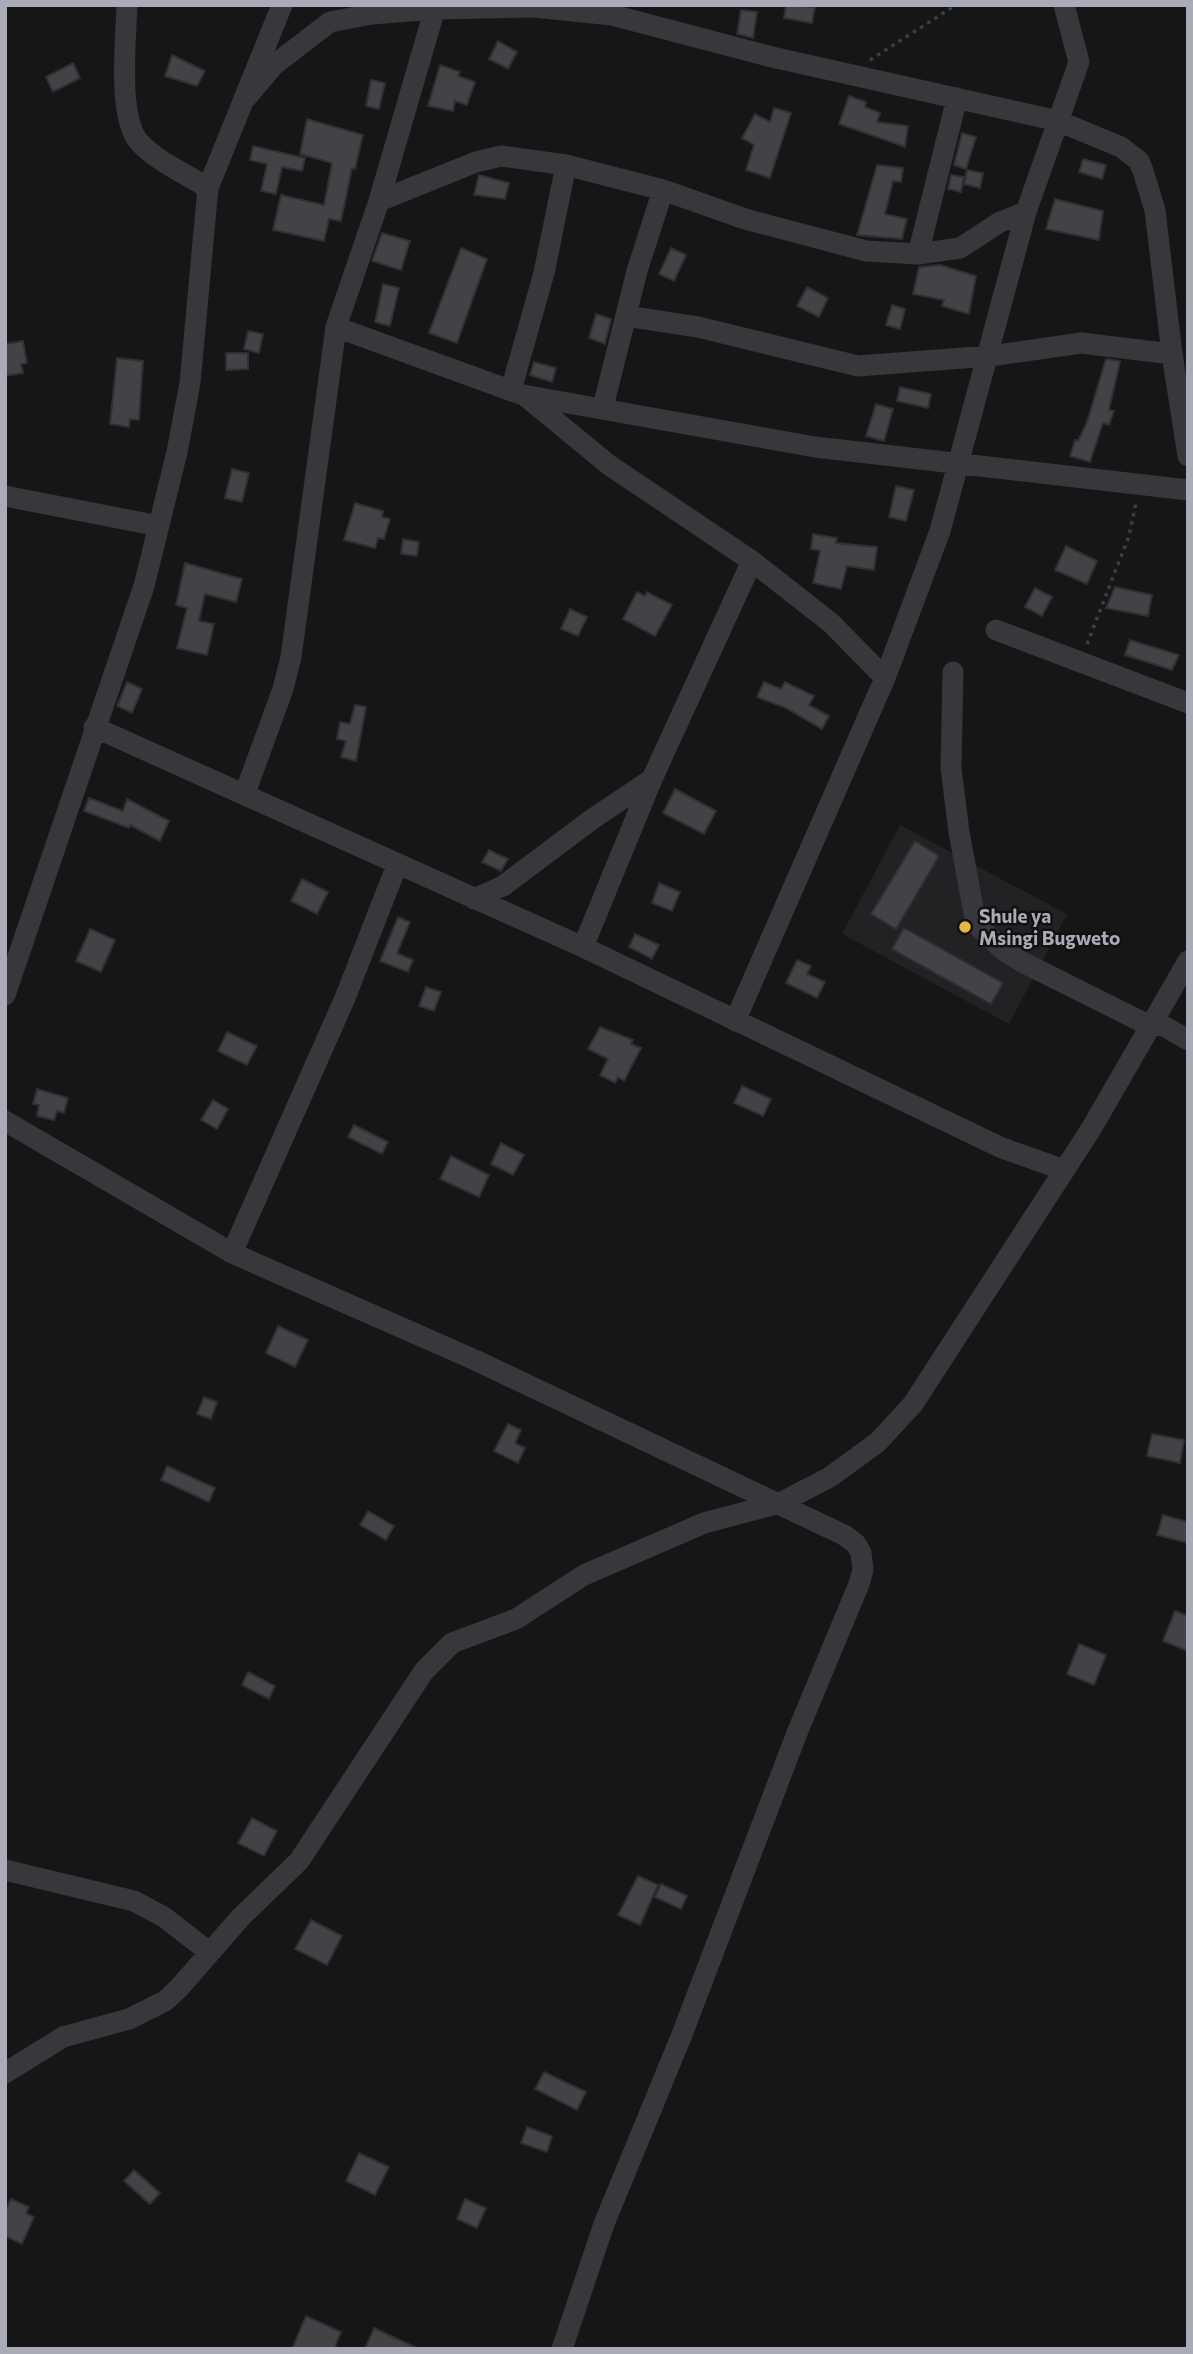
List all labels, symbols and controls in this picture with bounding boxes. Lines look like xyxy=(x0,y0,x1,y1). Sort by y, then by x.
place label: Shule ya Msingi Bugweto xyxy=(979,904,1120,949)
marker: Shule ya Msingi Bugweto xyxy=(957,919,973,935)

